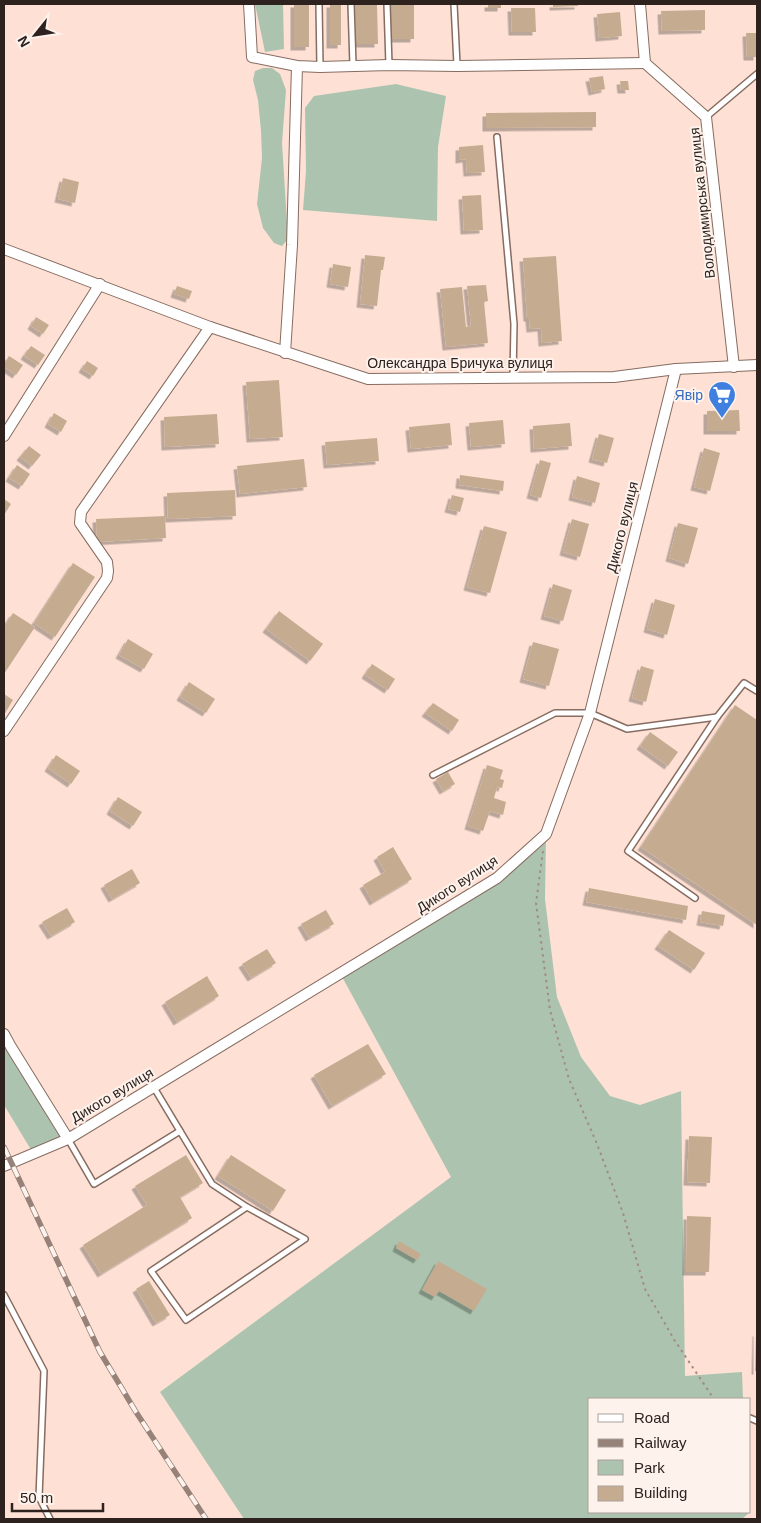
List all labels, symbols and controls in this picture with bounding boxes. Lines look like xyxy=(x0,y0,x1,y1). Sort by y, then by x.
north arrow xyxy=(10,10,60,60)
text: N xyxy=(14,33,33,50)
street label: Володимирська вулиця xyxy=(686,127,718,279)
street label: Олександра Бричука вулиця xyxy=(367,355,553,371)
supermarket icon: Явiр xyxy=(707,380,737,419)
place label: Явiр xyxy=(675,387,703,403)
street label: Дикого вулиця xyxy=(603,480,641,574)
street label: Дикого вулиця xyxy=(414,852,500,916)
street label: Дикого вулиця xyxy=(68,1064,156,1126)
legend xyxy=(588,1398,751,1513)
text: Road xyxy=(634,1409,670,1426)
text: Railway xyxy=(634,1434,687,1451)
text: Park xyxy=(634,1459,665,1476)
scale bar xyxy=(12,1480,104,1512)
text: Building xyxy=(634,1484,687,1501)
text: 50 m xyxy=(20,1489,53,1506)

